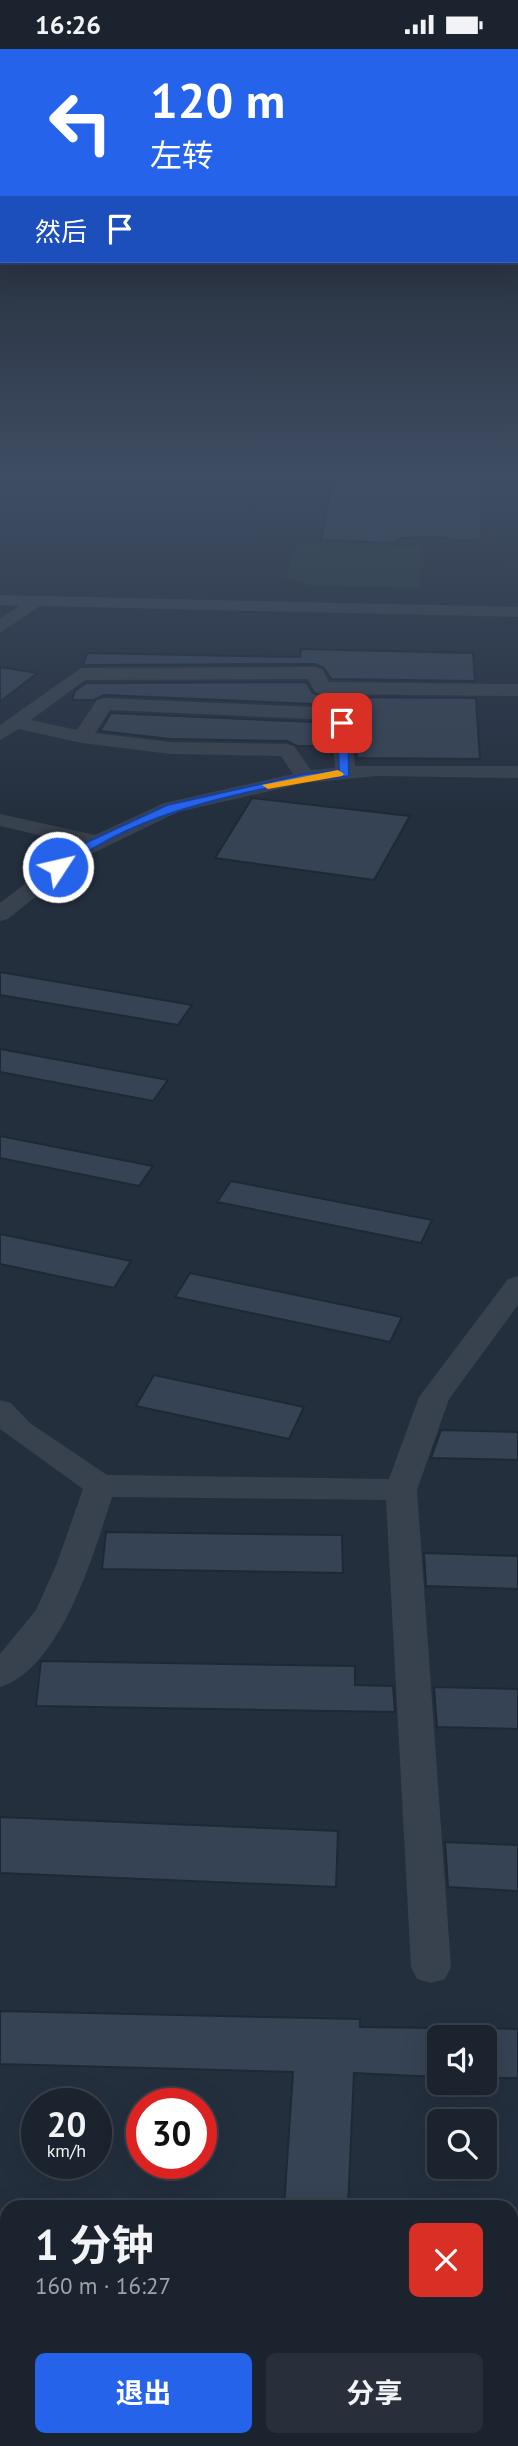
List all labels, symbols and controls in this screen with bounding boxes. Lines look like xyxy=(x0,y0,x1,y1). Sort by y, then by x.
text: 16:26 xyxy=(35,8,101,41)
text: 120 m xyxy=(150,68,285,132)
icon: left xyxy=(35,77,126,168)
text: 左转 xyxy=(150,134,214,176)
icon: arrive xyxy=(101,210,139,248)
text: 然后 xyxy=(35,215,87,248)
pin xyxy=(312,693,372,753)
icon: arrive xyxy=(323,704,361,742)
position arrow xyxy=(21,830,95,904)
map controls xyxy=(427,2025,497,2179)
button: sound xyxy=(427,2025,497,2095)
speed limit sign: 30 xyxy=(126,2088,217,2179)
text: 20 xyxy=(47,2101,86,2147)
button: search xyxy=(427,2109,497,2179)
text: km/h xyxy=(47,2139,86,2162)
text: 1 分钟 xyxy=(35,2217,153,2272)
button: close xyxy=(409,2223,483,2297)
text: 160 m · 16:27 xyxy=(35,2271,171,2300)
button: 退出 xyxy=(35,2353,252,2433)
button: 分享 xyxy=(266,2353,483,2433)

